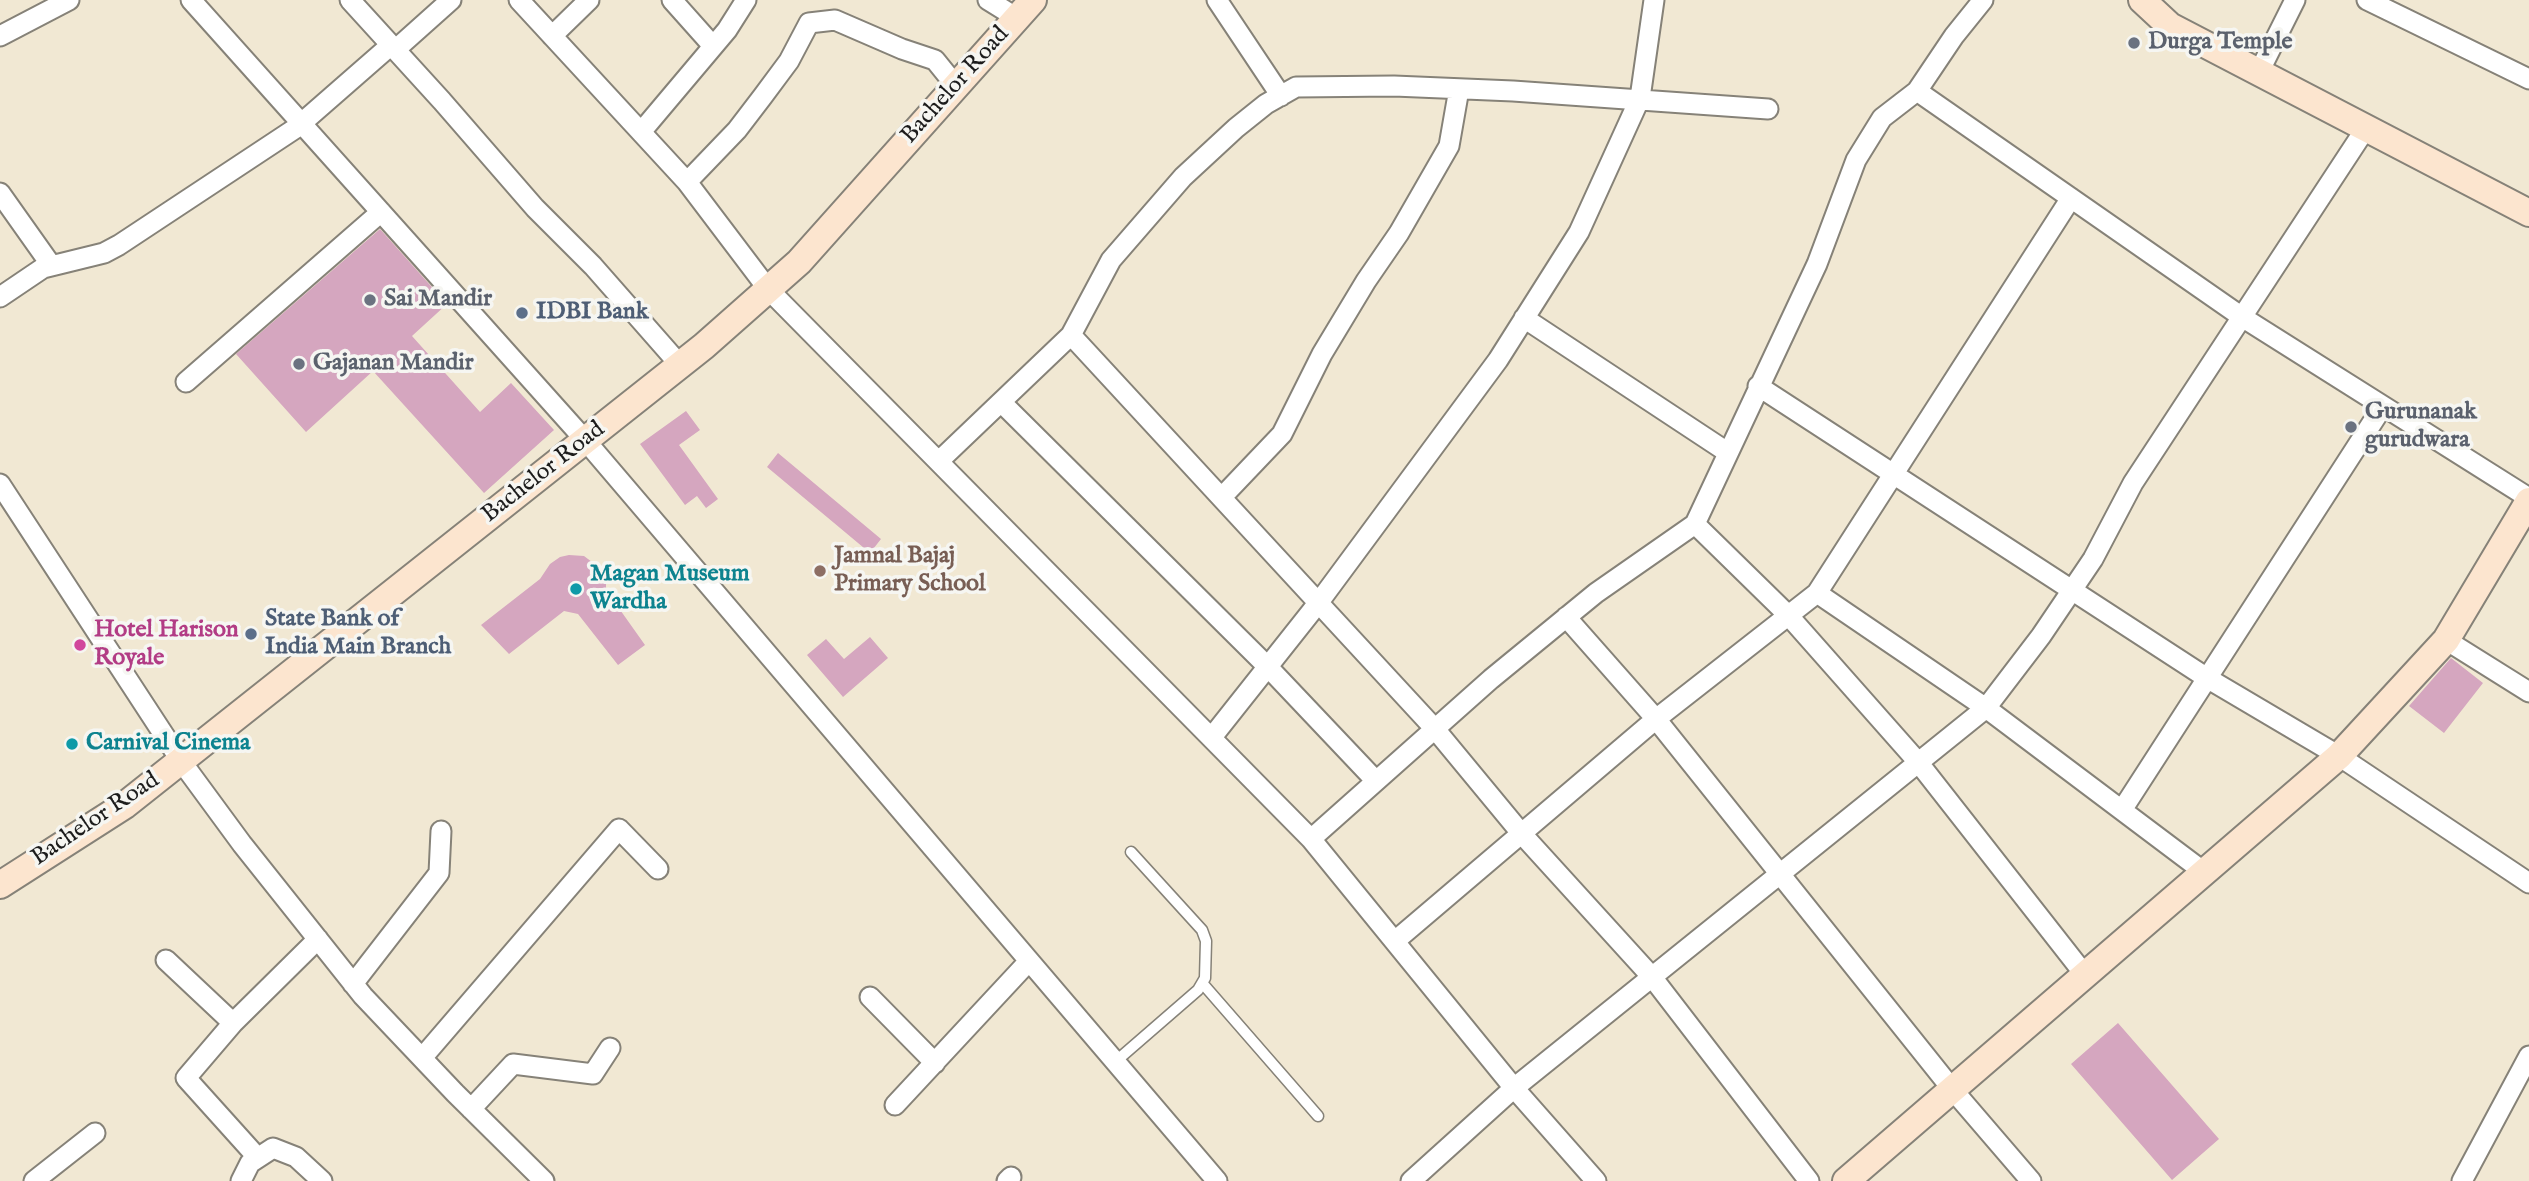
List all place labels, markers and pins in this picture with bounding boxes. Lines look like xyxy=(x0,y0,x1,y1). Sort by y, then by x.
place label: Durga Temple xyxy=(2148,29,2292,57)
marker: Durga Temple xyxy=(2126,35,2142,51)
place label: Sai Mandir xyxy=(384,286,492,314)
marker: Sai Mandir xyxy=(362,292,378,308)
place label: IDBI Bank xyxy=(536,299,648,327)
marker: IDBI Bank xyxy=(514,305,530,321)
place label: Gajanan Mandir xyxy=(313,350,473,378)
marker: Gajanan Mandir xyxy=(291,356,307,372)
place label: Gurunanak gurudwara xyxy=(2365,399,2477,455)
marker: Gurunanak gurudwara xyxy=(2343,419,2359,435)
place label: Jamnal Bajaj Primary School xyxy=(834,543,986,599)
place label: Magan Museum Wardha xyxy=(590,561,750,617)
marker: Jamnal Bajaj Primary School xyxy=(812,563,828,579)
marker: Magan Museum Wardha xyxy=(568,581,584,597)
place label: State Bank of India Main Branch xyxy=(265,606,451,662)
place label: Hotel Harison Royale xyxy=(94,617,239,673)
marker: State Bank of India Main Branch xyxy=(243,626,259,642)
marker: Hotel Harison Royale xyxy=(72,637,88,653)
place label: Carnival Cinema xyxy=(86,730,250,758)
marker: Carnival Cinema xyxy=(64,736,80,752)

